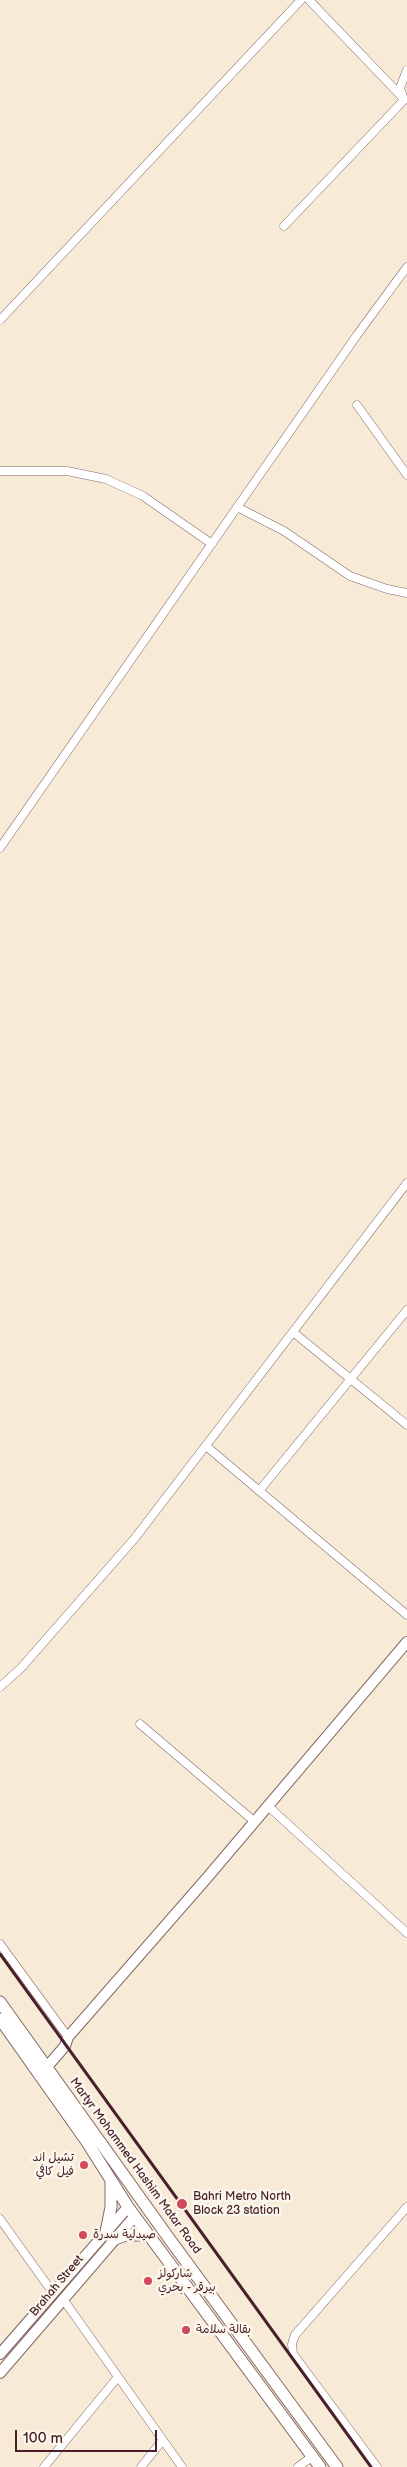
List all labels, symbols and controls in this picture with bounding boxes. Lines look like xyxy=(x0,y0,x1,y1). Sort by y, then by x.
street label: Martyr Mohammed Hashim Matar Road xyxy=(66,2075,204,2257)
place label: تشيل اند فيل كافي xyxy=(32,2151,74,2179)
marker: تشيل اند فيل كافي xyxy=(78,2159,90,2171)
place label: Bahri Metro North Block 23 station xyxy=(193,2190,291,2218)
marker: Bahri Metro North Block 23 station xyxy=(175,2197,189,2211)
place label: صيدلية سدرة xyxy=(93,2228,156,2242)
marker: صيدلية سدرة xyxy=(77,2229,89,2241)
street label: Brahah Street xyxy=(27,2253,87,2319)
place label: شاركولز بيرقر - بحري xyxy=(158,2267,216,2295)
marker: شاركولز بيرقر - بحري xyxy=(142,2275,154,2287)
place label: بقالة سلامة xyxy=(196,2323,251,2337)
marker: بقالة سلامة xyxy=(180,2324,192,2336)
scale bar xyxy=(18,2420,160,2452)
text: 100 m xyxy=(23,2429,63,2448)

